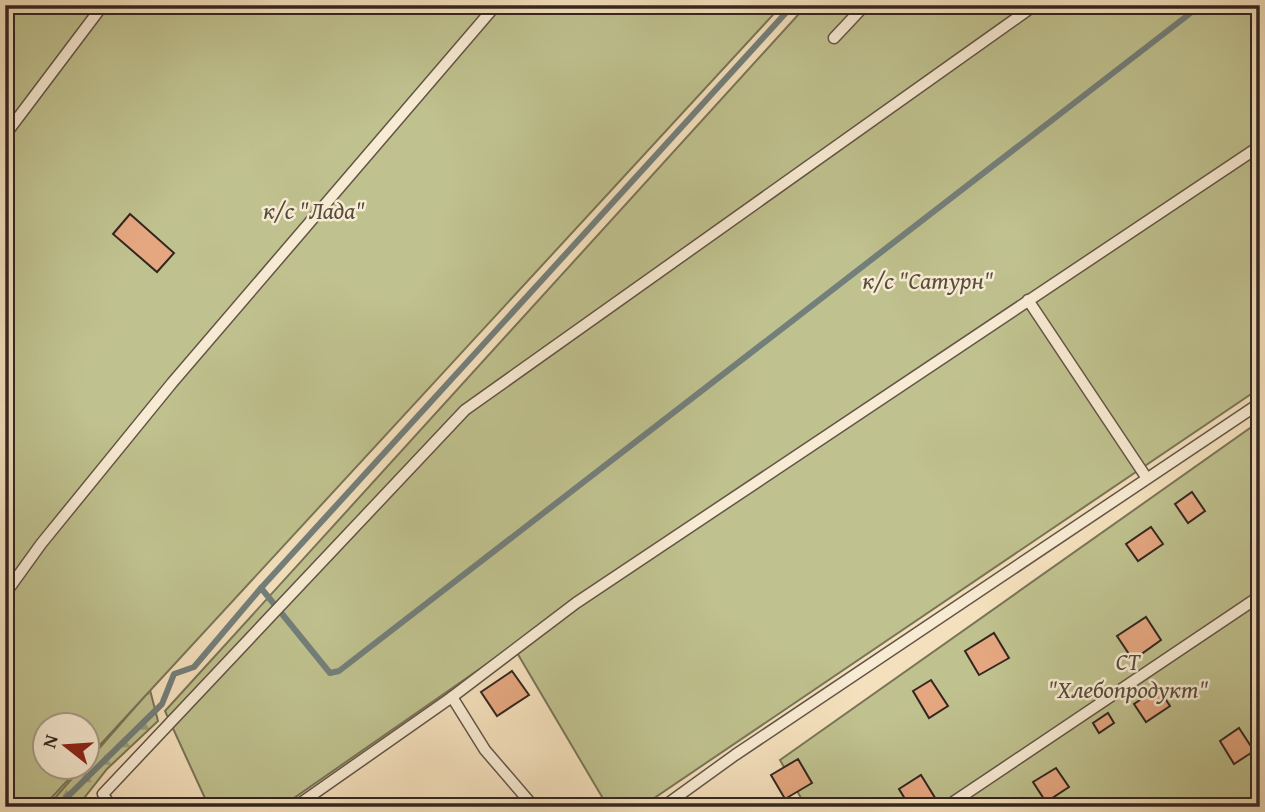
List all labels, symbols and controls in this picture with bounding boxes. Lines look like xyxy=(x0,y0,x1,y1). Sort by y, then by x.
park label: к/с "Лада" xyxy=(263,193,365,228)
park label: к/с "Сатурн" xyxy=(863,263,994,298)
park label: СТ "Хлебопродукт" xyxy=(1048,644,1209,707)
north arrow xyxy=(32,710,102,780)
text: N xyxy=(34,731,65,751)

